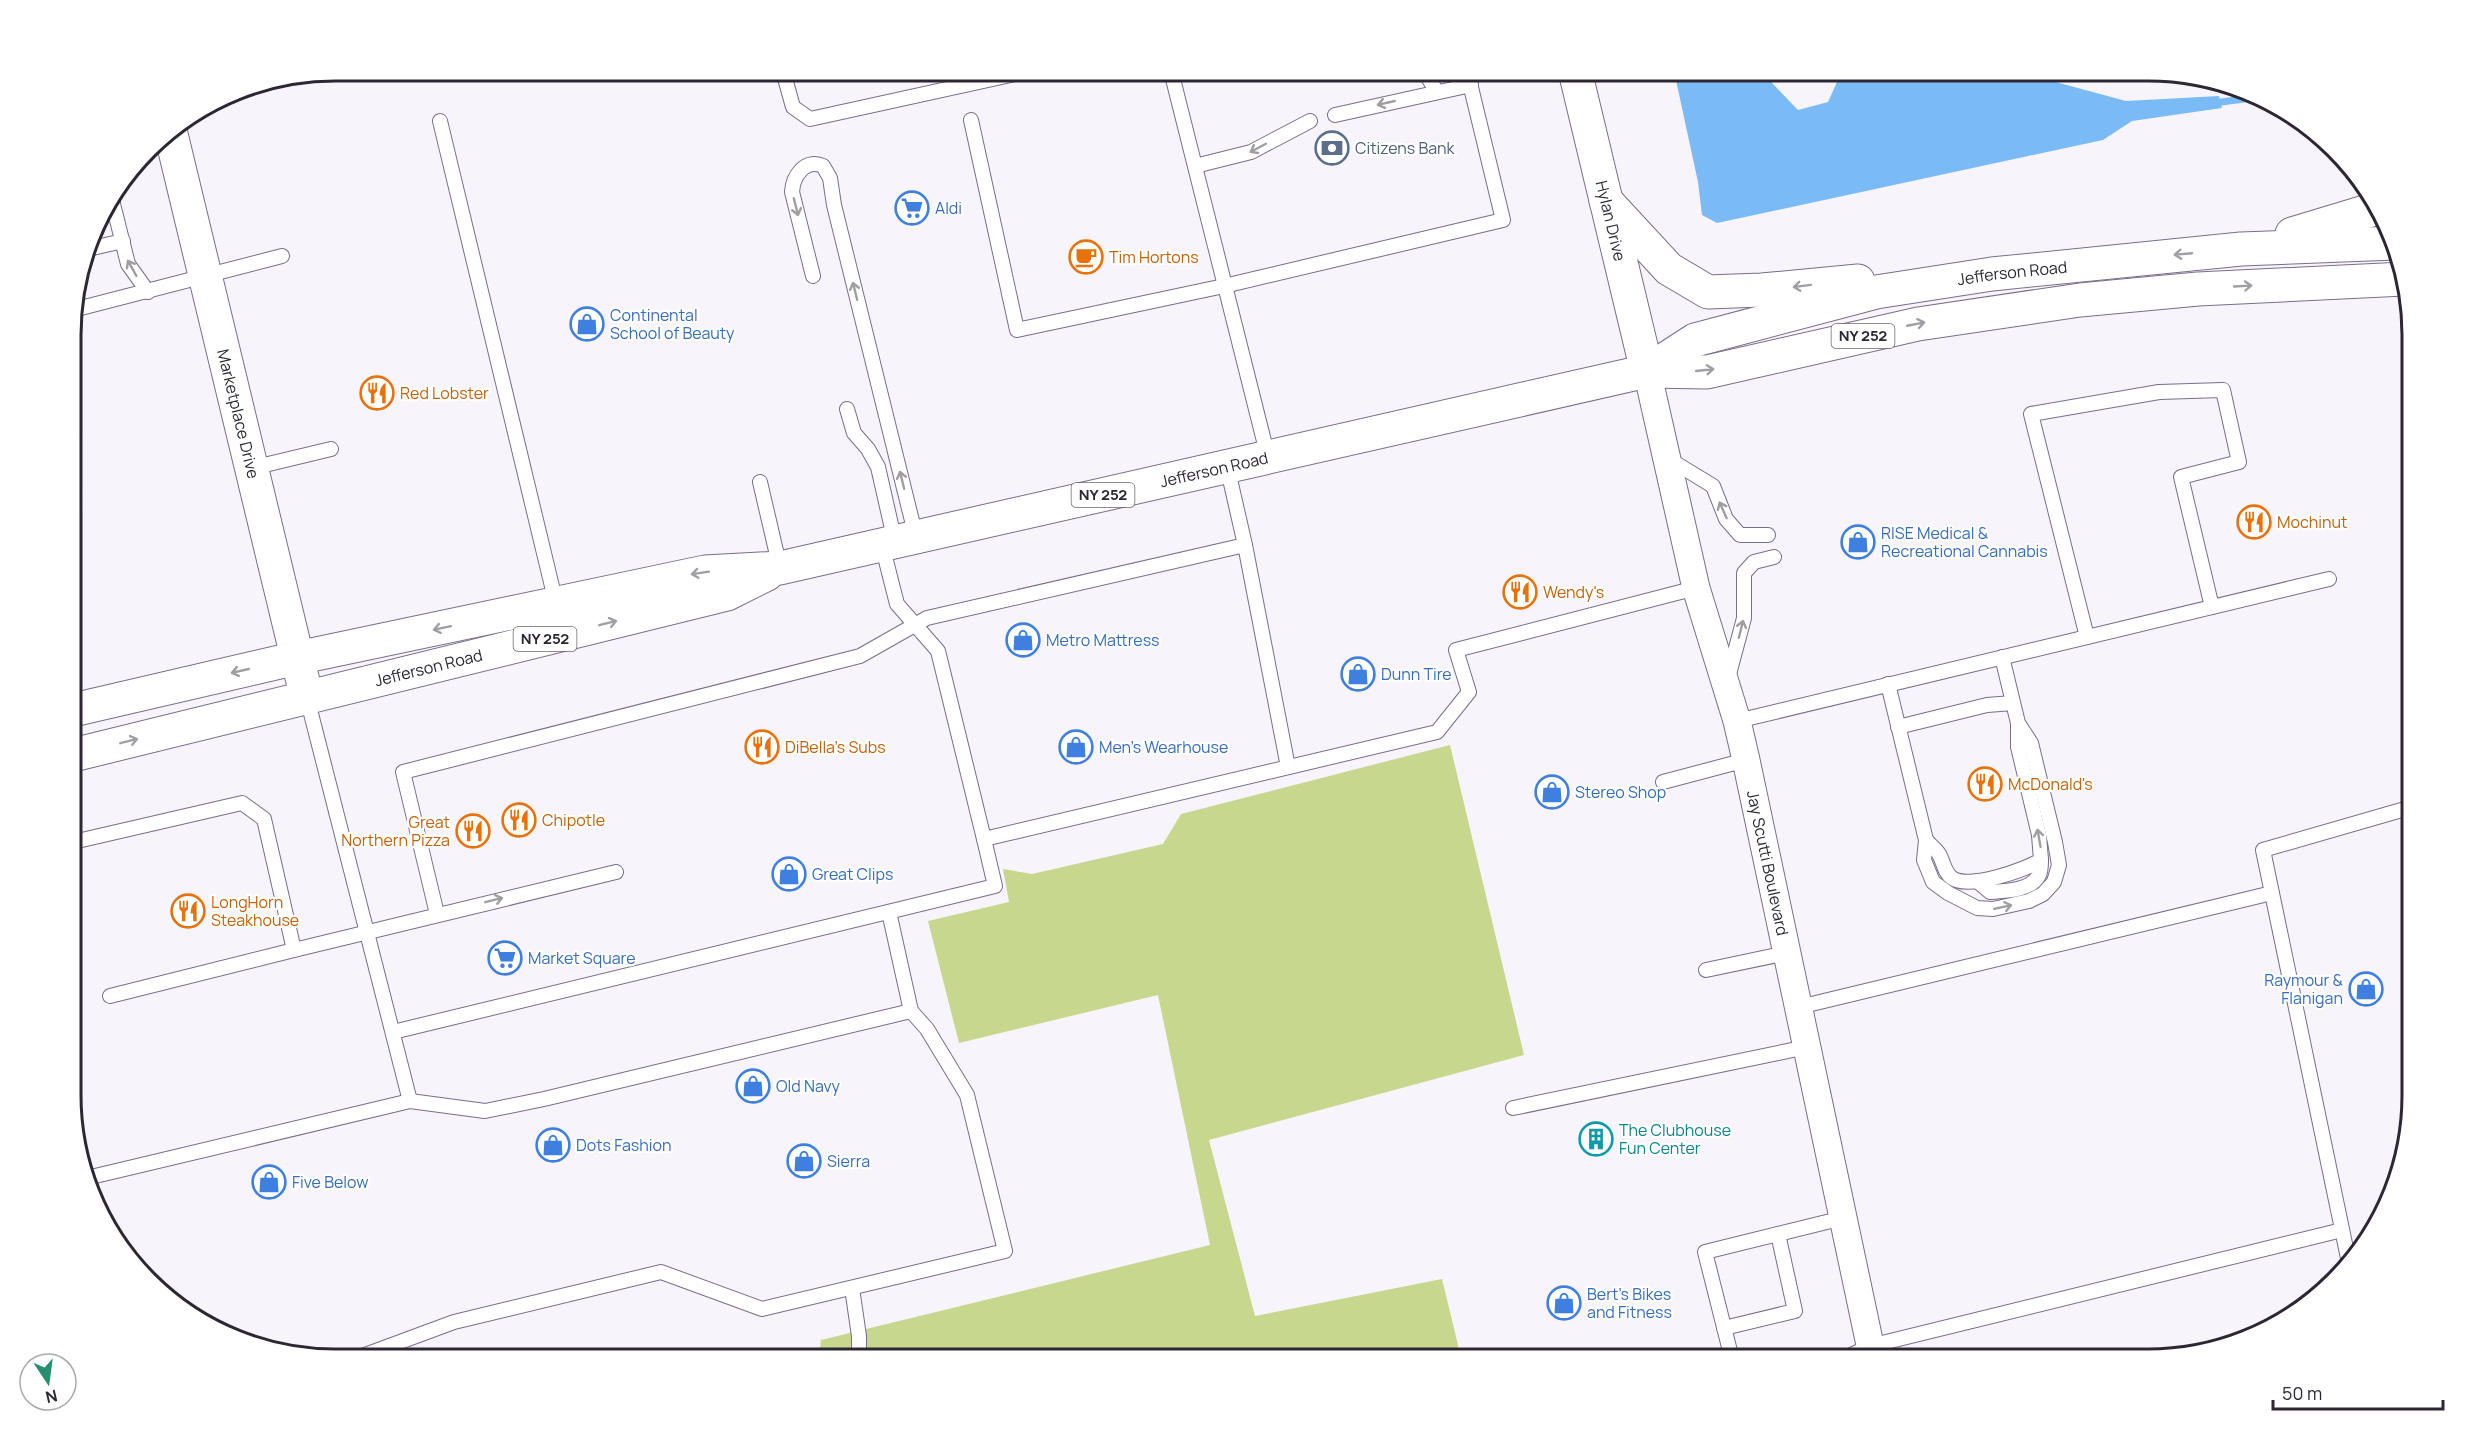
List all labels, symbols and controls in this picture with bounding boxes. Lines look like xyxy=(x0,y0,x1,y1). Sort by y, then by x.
one-way arrow xyxy=(1377,98,1396,110)
bank icon: Citizens Bank xyxy=(1314,130,1350,166)
place label: Citizens Bank xyxy=(1355,137,1456,159)
one-way arrow xyxy=(1250,142,1267,154)
street label: Hylan Drive xyxy=(1591,178,1631,263)
supermarket icon: Aldi xyxy=(894,190,930,226)
place label: Aldi xyxy=(935,197,962,219)
one-way arrow xyxy=(791,198,803,217)
cafe icon: Tim Hortons xyxy=(1068,239,1104,275)
place label: Tim Hortons xyxy=(1109,246,1199,268)
one-way arrow xyxy=(2174,249,2194,260)
street label: Jefferson Road xyxy=(1956,256,2068,290)
one-way arrow xyxy=(126,260,138,277)
one-way arrow xyxy=(1792,280,1812,291)
one-way arrow xyxy=(2232,281,2252,292)
one-way arrow xyxy=(849,282,861,301)
place label: Continental School of Beauty xyxy=(610,304,735,344)
shop icon: Continental School of Beauty xyxy=(569,306,605,342)
one-way arrow xyxy=(1906,318,1926,329)
road number: NY 252 xyxy=(1832,324,1894,348)
street label: Marketplace Drive xyxy=(212,347,265,481)
one-way arrow xyxy=(1695,365,1715,376)
restaurant icon: Red Lobster xyxy=(359,375,395,411)
place label: Red Lobster xyxy=(400,382,489,404)
street label: Jefferson Road xyxy=(1158,446,1270,492)
one-way arrow xyxy=(895,471,907,490)
road number: NY 252 xyxy=(1072,483,1134,507)
one-way arrow xyxy=(1717,502,1728,520)
restaurant icon: Mochinut xyxy=(2236,504,2272,540)
place label: Mochinut xyxy=(2277,511,2347,533)
place label: RISE Medical & Recreational Cannabis xyxy=(1881,522,2048,562)
shop icon: RISE Medical & Recreational Cannabis xyxy=(1840,524,1876,560)
one-way arrow xyxy=(691,568,711,579)
restaurant icon: Wendy's xyxy=(1502,574,1538,610)
place label: Wendy's xyxy=(1543,581,1604,603)
one-way arrow xyxy=(598,617,617,629)
one-way arrow xyxy=(1736,620,1747,639)
shop icon: Metro Mattress xyxy=(1005,622,1041,658)
one-way arrow xyxy=(432,623,452,634)
road number: NY 252 xyxy=(514,627,576,651)
place label: Metro Mattress xyxy=(1046,629,1159,651)
street label: Jefferson Road xyxy=(372,644,485,691)
shop icon: Dunn Tire xyxy=(1340,656,1376,692)
place label: Dunn Tire xyxy=(1381,663,1452,685)
one-way arrow xyxy=(231,666,251,677)
restaurant icon: DiBella's Subs xyxy=(744,729,780,765)
shop icon: Men's Wearhouse xyxy=(1058,729,1094,765)
one-way arrow xyxy=(120,734,139,746)
place label: DiBella's Subs xyxy=(785,736,886,758)
place label: Men's Wearhouse xyxy=(1099,736,1228,758)
restaurant icon: McDonald's xyxy=(1967,766,2003,802)
place label: McDonald's xyxy=(2008,773,2093,795)
shop icon: Stereo Shop xyxy=(1534,774,1570,810)
place label: Stereo Shop xyxy=(1575,781,1666,803)
street label: Jay Scutti Boulevard xyxy=(1742,788,1794,938)
restaurant icon: Chipotle xyxy=(501,802,537,838)
place label: Chipotle xyxy=(542,809,605,831)
place label: Great Northern Pizza xyxy=(341,811,450,851)
restaurant icon: Great Northern Pizza xyxy=(455,813,491,849)
one-way arrow xyxy=(2033,828,2044,848)
shop icon: Great Clips xyxy=(771,856,807,892)
place label: Great Clips xyxy=(812,863,893,885)
place label: LongHorn Steakhouse xyxy=(211,891,299,931)
restaurant icon: LongHorn Steakhouse xyxy=(170,893,206,929)
one-way arrow xyxy=(484,894,503,906)
one-way arrow xyxy=(1993,901,2012,912)
supermarket icon: Market Square xyxy=(487,940,523,976)
place label: Market Square xyxy=(528,947,636,969)
place label: Raymour & Flanigan xyxy=(2264,969,2344,1009)
shop icon: Raymour & Flanigan xyxy=(2348,971,2384,1007)
shop icon: Old Navy xyxy=(735,1068,771,1104)
place label: Old Navy xyxy=(776,1075,841,1097)
place label: The Clubhouse Fun Center xyxy=(1619,1119,1731,1159)
building icon: The Clubhouse Fun Center xyxy=(1578,1121,1614,1157)
shop icon: Dots Fashion xyxy=(535,1127,571,1163)
place label: Dots Fashion xyxy=(576,1134,671,1156)
shop icon: Sierra xyxy=(786,1143,822,1179)
place label: Sierra xyxy=(827,1150,870,1172)
shop icon: Five Below xyxy=(251,1164,287,1200)
place label: Five Below xyxy=(292,1171,368,1193)
place label: Bert's Bikes and Fitness xyxy=(1587,1283,1672,1323)
shop icon: Bert's Bikes and Fitness xyxy=(1546,1285,1582,1321)
north arrow xyxy=(18,1352,78,1412)
scale bar xyxy=(2273,1373,2442,1411)
text: 50 m xyxy=(2282,1381,2322,1405)
text: N xyxy=(43,1385,59,1409)

